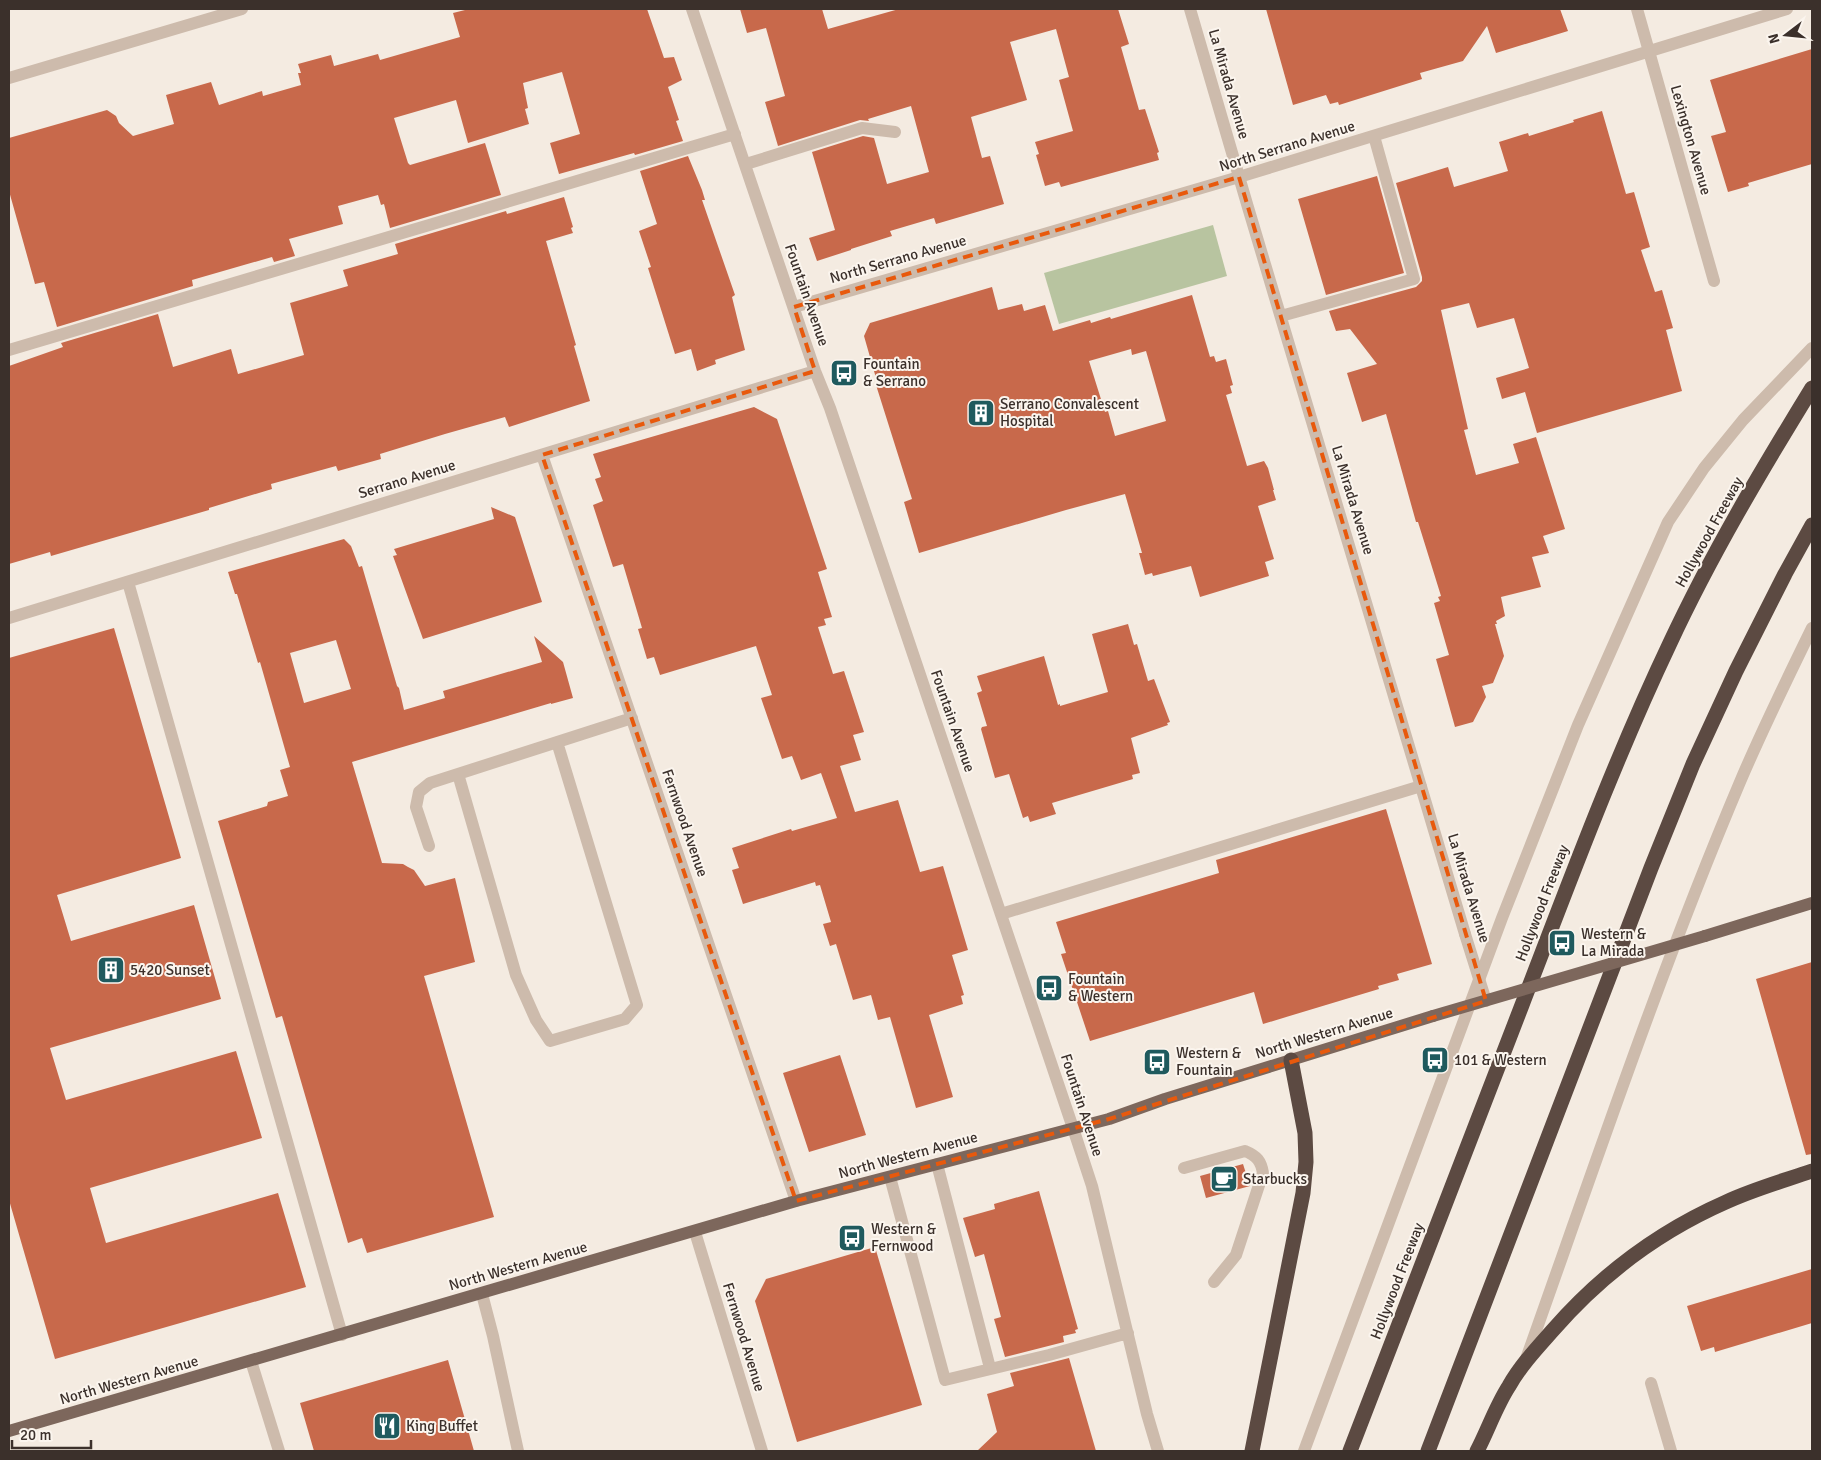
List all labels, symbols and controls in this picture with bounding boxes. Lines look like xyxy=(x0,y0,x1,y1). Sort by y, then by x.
north arrow xyxy=(1761,10,1811,60)
street label: La Mirada Avenue xyxy=(1205,27,1253,141)
text: N xyxy=(1764,31,1783,45)
street label: Lexington Avenue xyxy=(1667,83,1715,197)
street label: North Serrano Avenue xyxy=(1217,117,1357,175)
street label: North Serrano Avenue xyxy=(828,231,968,287)
street label: Fountain Avenue xyxy=(781,242,833,348)
place label: Fountain & Serrano xyxy=(863,355,926,390)
bus stop icon: Fountain & Serrano xyxy=(829,358,859,388)
place label: Serrano Convalescent Hospital xyxy=(1000,395,1139,430)
building icon: Serrano Convalescent Hospital xyxy=(966,398,996,428)
street label: La Mirada Avenue xyxy=(1328,443,1378,557)
street label: Serrano Avenue xyxy=(356,456,458,502)
street label: Hollywood Freeway xyxy=(1671,474,1747,590)
street label: Fountain Avenue xyxy=(927,668,979,774)
street label: Fernwood Avenue xyxy=(658,767,712,879)
street label: La Mirada Avenue xyxy=(1444,831,1494,945)
street label: Hollywood Freeway xyxy=(1511,842,1573,964)
place label: Western & La Mirada xyxy=(1581,925,1647,960)
bus stop icon: Western & La Mirada xyxy=(1547,928,1577,958)
building icon: 5420 Sunset xyxy=(96,955,126,985)
place label: 5420 Sunset xyxy=(130,961,210,979)
place label: Fountain & Western xyxy=(1068,970,1133,1005)
bus stop icon: Fountain & Western xyxy=(1034,973,1064,1003)
street label: North Western Avenue xyxy=(1253,1003,1395,1063)
place label: Western & Fountain xyxy=(1176,1044,1242,1079)
bus stop icon: 101 & Western xyxy=(1420,1045,1450,1075)
bus stop icon: Western & Fountain xyxy=(1142,1047,1172,1077)
street label: Fountain Avenue xyxy=(1057,1051,1107,1159)
place label: 101 & Western xyxy=(1454,1051,1547,1069)
street label: North Western Avenue xyxy=(836,1128,980,1182)
cafe icon: Starbucks xyxy=(1209,1164,1239,1194)
place label: Starbucks xyxy=(1243,1170,1307,1188)
place label: Western & Fernwood xyxy=(871,1220,937,1255)
street label: Hollywood Freeway xyxy=(1366,1220,1428,1342)
bus stop icon: Western & Fernwood xyxy=(837,1223,867,1253)
street label: North Western Avenue xyxy=(447,1238,589,1294)
street label: Fernwood Avenue xyxy=(719,1280,769,1394)
street label: North Western Avenue xyxy=(58,1352,200,1408)
restaurant icon: King Buffet xyxy=(372,1411,402,1441)
place label: King Buffet xyxy=(406,1417,478,1435)
scale bar xyxy=(12,1418,91,1450)
text: 20 m xyxy=(20,1426,51,1444)

